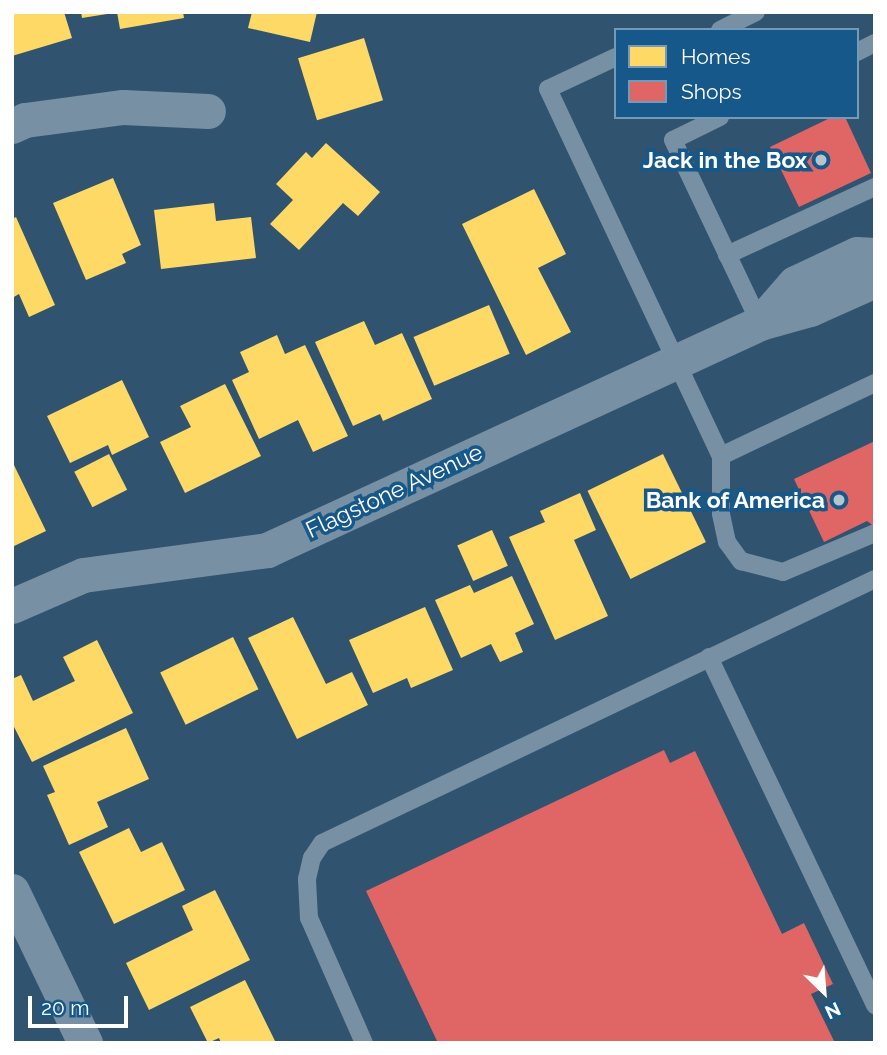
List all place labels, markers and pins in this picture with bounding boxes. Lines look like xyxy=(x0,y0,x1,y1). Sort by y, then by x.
place label: Jack in the Box xyxy=(643,146,807,174)
marker: Jack in the Box xyxy=(813,152,829,168)
place label: Bank of America xyxy=(644,486,825,514)
marker: Bank of America xyxy=(831,492,847,508)

